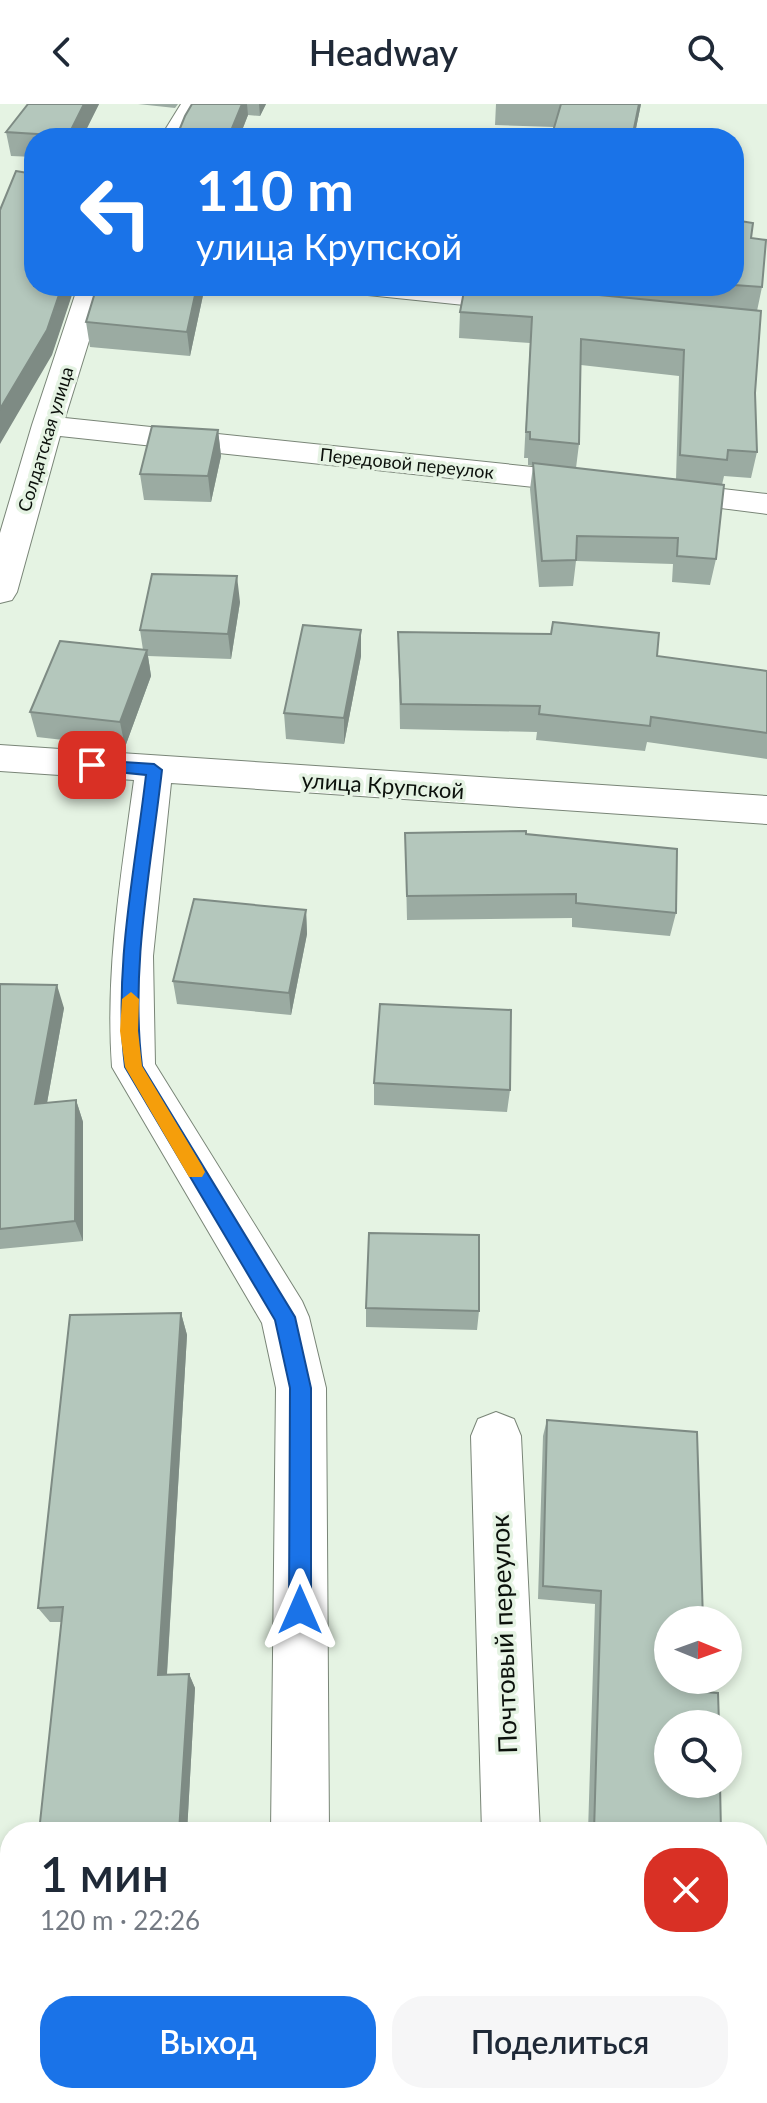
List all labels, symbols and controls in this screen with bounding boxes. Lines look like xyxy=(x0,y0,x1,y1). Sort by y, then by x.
icon: back xyxy=(40,30,84,74)
text: Headway xyxy=(309,30,458,74)
icon: search xyxy=(683,30,727,74)
text: 110 m xyxy=(196,156,354,223)
icon: left xyxy=(64,160,168,264)
text: улица Крупской xyxy=(196,224,462,268)
street label: Солдатская улица xyxy=(12,364,78,514)
street label: Передовой переулок xyxy=(319,443,496,483)
pin xyxy=(58,731,126,799)
icon: arrive xyxy=(70,743,114,787)
street label: улица Крупской xyxy=(301,766,465,804)
street label: Почтовый переулок xyxy=(483,1513,523,1754)
position arrow xyxy=(258,1568,342,1652)
north arrow xyxy=(654,1606,742,1694)
map controls xyxy=(654,1606,742,1798)
button: search xyxy=(654,1710,742,1798)
text: 1 мин xyxy=(40,1845,169,1902)
button: close xyxy=(644,1848,728,1932)
text: 120 m · 22:26 xyxy=(40,1904,200,1936)
button: Выход xyxy=(40,1996,376,2088)
button: Поделиться xyxy=(392,1996,728,2088)

